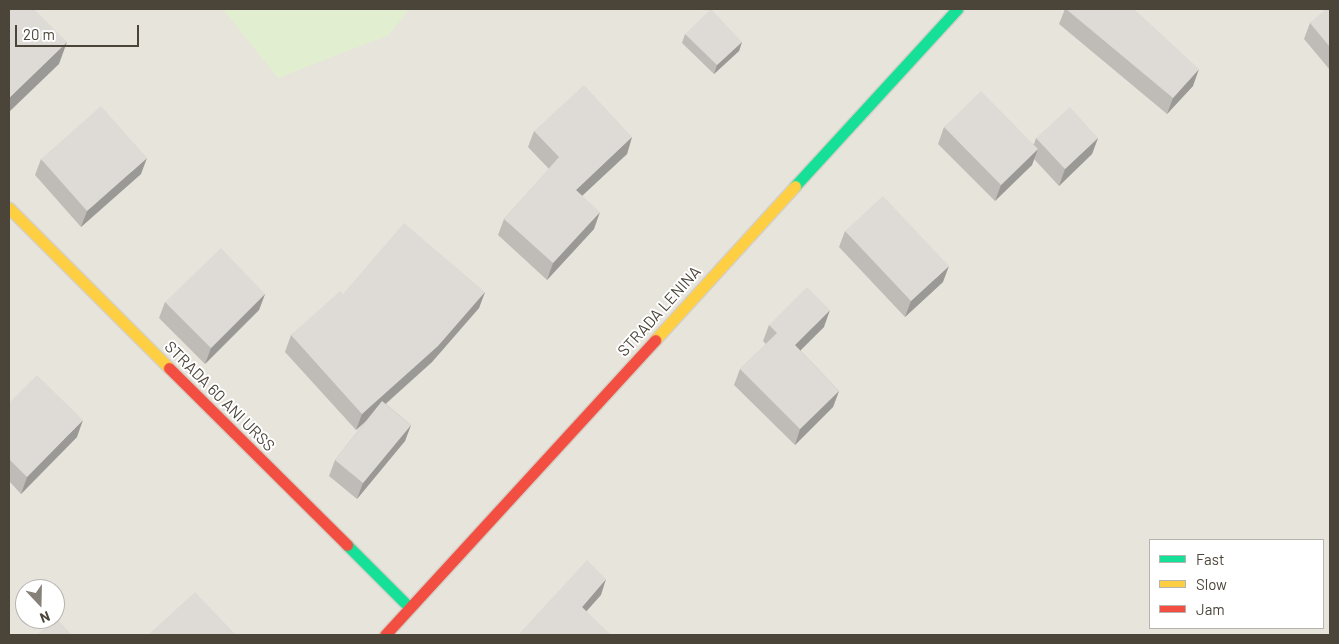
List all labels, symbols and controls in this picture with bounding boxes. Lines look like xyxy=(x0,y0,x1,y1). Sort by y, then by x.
scale bar xyxy=(18,15,141,47)
text: 20 m xyxy=(23,25,55,43)
street label: STRADA LENINA xyxy=(613,262,705,360)
street label: STRADA 60 ANI URSS xyxy=(161,337,279,455)
legend xyxy=(1149,539,1324,629)
text: Fast xyxy=(1196,550,1224,568)
text: Slow xyxy=(1196,575,1227,593)
north arrow xyxy=(15,579,65,629)
text: Jam xyxy=(1196,600,1225,618)
text: N xyxy=(38,608,53,627)

